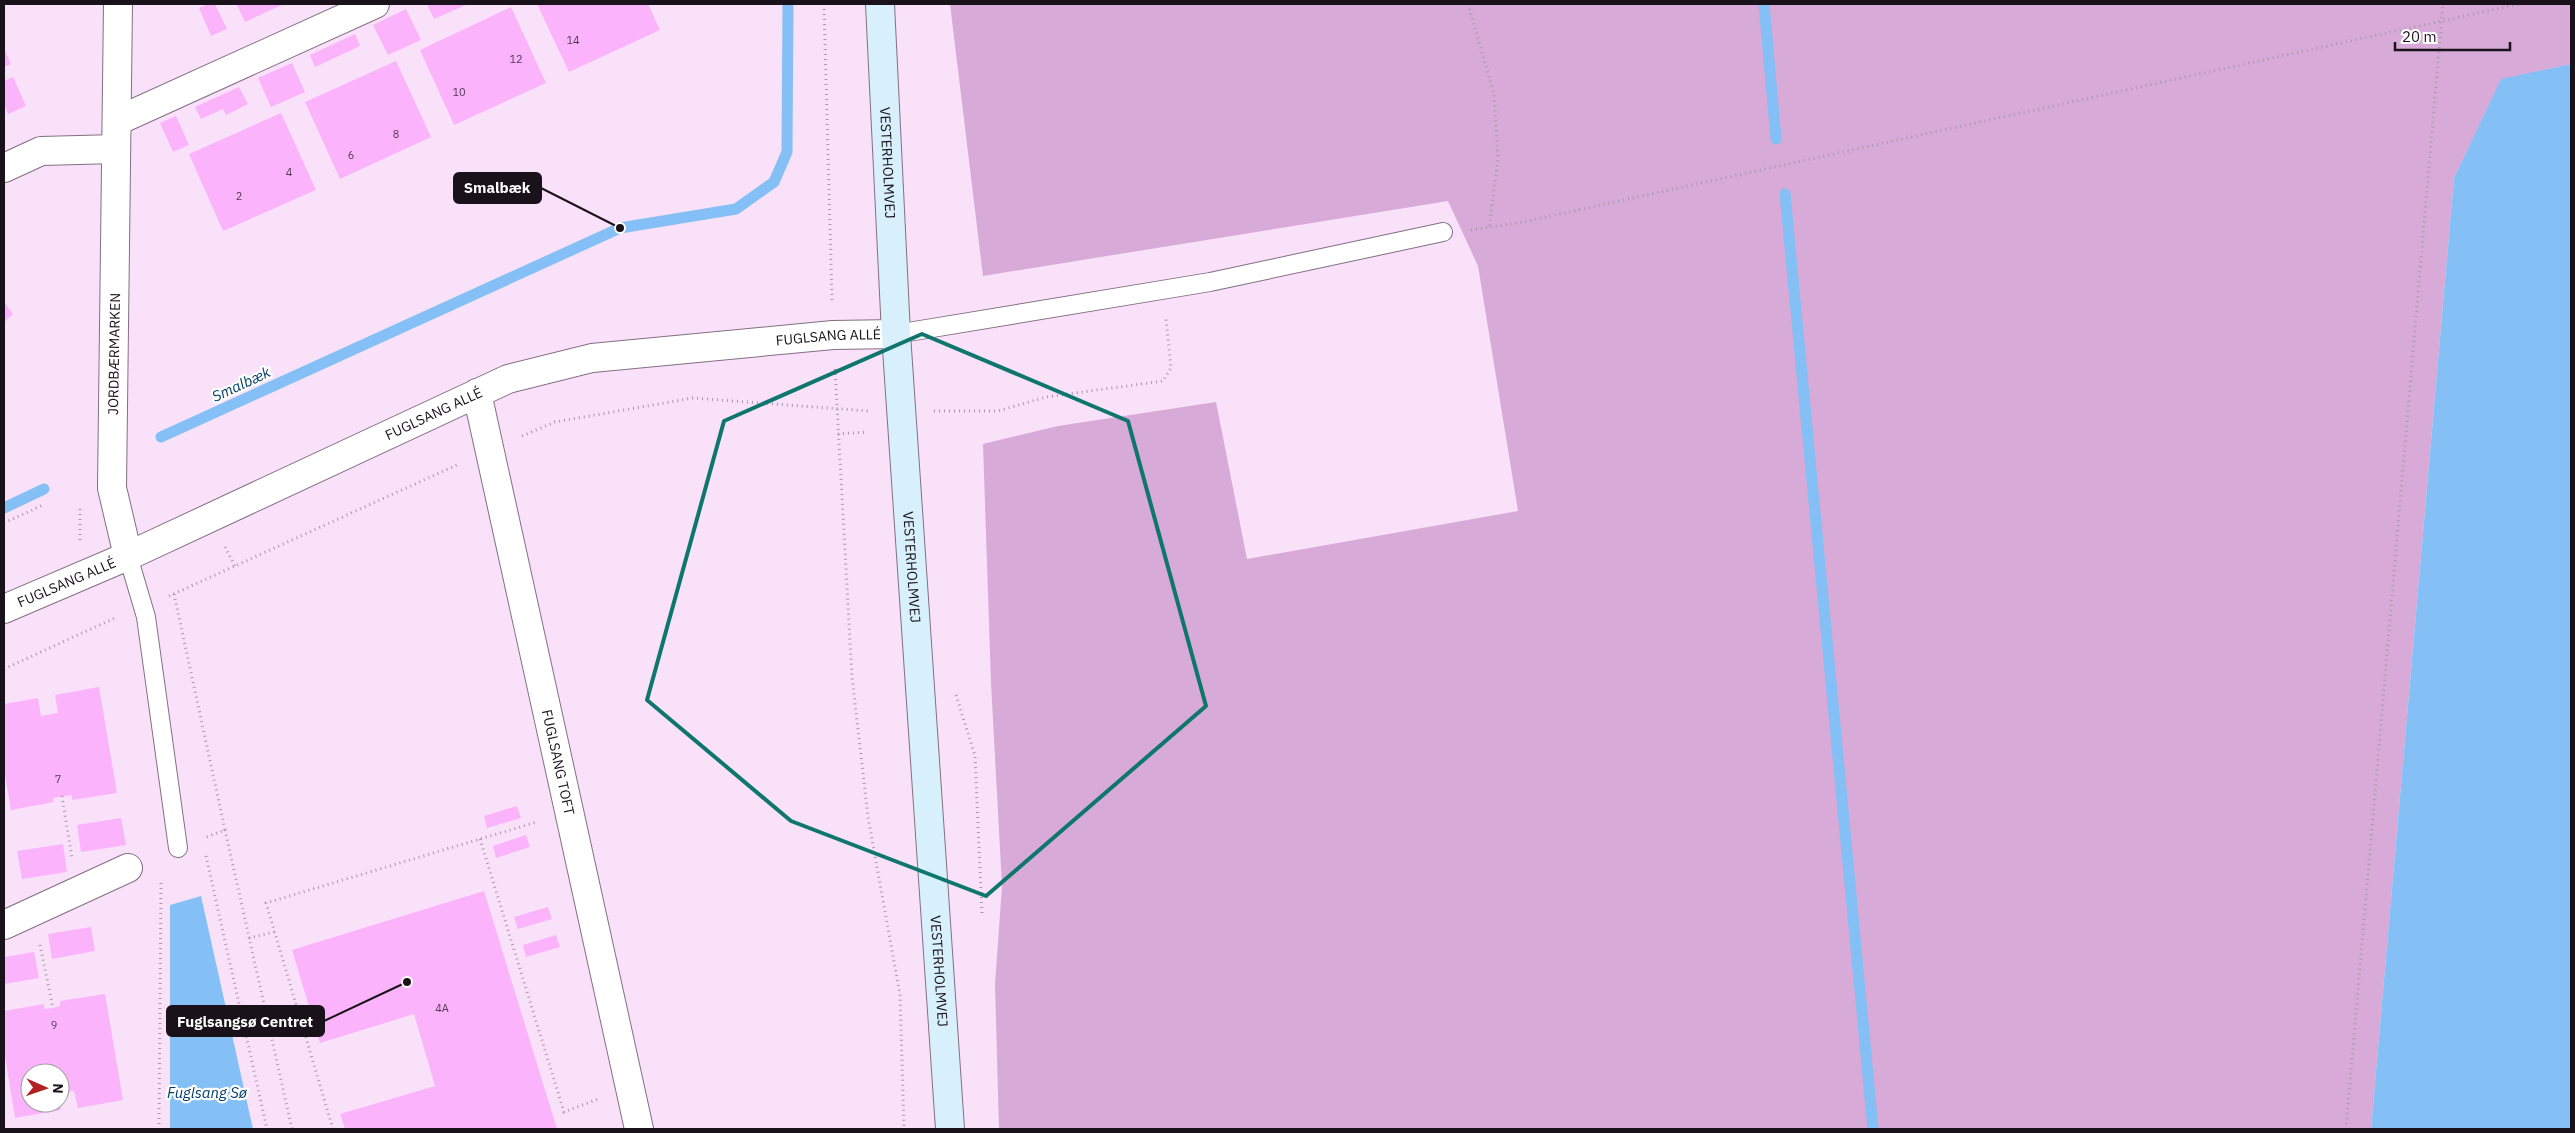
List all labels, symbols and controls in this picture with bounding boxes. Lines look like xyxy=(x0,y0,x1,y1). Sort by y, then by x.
scale bar xyxy=(2395,20,2510,52)
text: 20 m xyxy=(2402,27,2437,46)
house number: 14 xyxy=(566,33,580,47)
house number: 12 xyxy=(509,52,523,66)
house number: 10 xyxy=(452,85,466,99)
street label: VESTERHOLMVEJ xyxy=(876,107,899,219)
house number: 8 xyxy=(393,127,399,141)
house number: 6 xyxy=(348,148,354,162)
house number: 4 xyxy=(286,165,293,179)
callout: Smalbæk xyxy=(454,173,541,203)
text: Smalbæk xyxy=(464,178,531,197)
house number: 2 xyxy=(236,189,242,203)
street label: JORDBÆRMARKEN xyxy=(104,293,124,415)
street label: FUGLSANG ALLÉ xyxy=(775,324,881,349)
water label: Smalbæk xyxy=(209,362,274,406)
street label: FUGLSANG ALLÉ xyxy=(382,382,485,444)
street label: VESTERHOLMVEJ xyxy=(899,511,925,623)
street label: FUGLSANG ALLÉ xyxy=(15,552,118,611)
street label: FUGLSANG TOFT xyxy=(538,708,579,817)
house number: 7 xyxy=(55,772,61,786)
street label: VESTERHOLMVEJ xyxy=(927,915,952,1027)
house number: 4A xyxy=(435,1001,449,1015)
callout: Fuglsangsø Centret xyxy=(167,1006,324,1036)
text: Fuglsangsø Centret xyxy=(177,1012,313,1031)
house number: 9 xyxy=(51,1018,57,1032)
north arrow xyxy=(20,1063,70,1113)
text: N xyxy=(49,1083,67,1094)
water label: Fuglsang Sø xyxy=(167,1083,248,1102)

